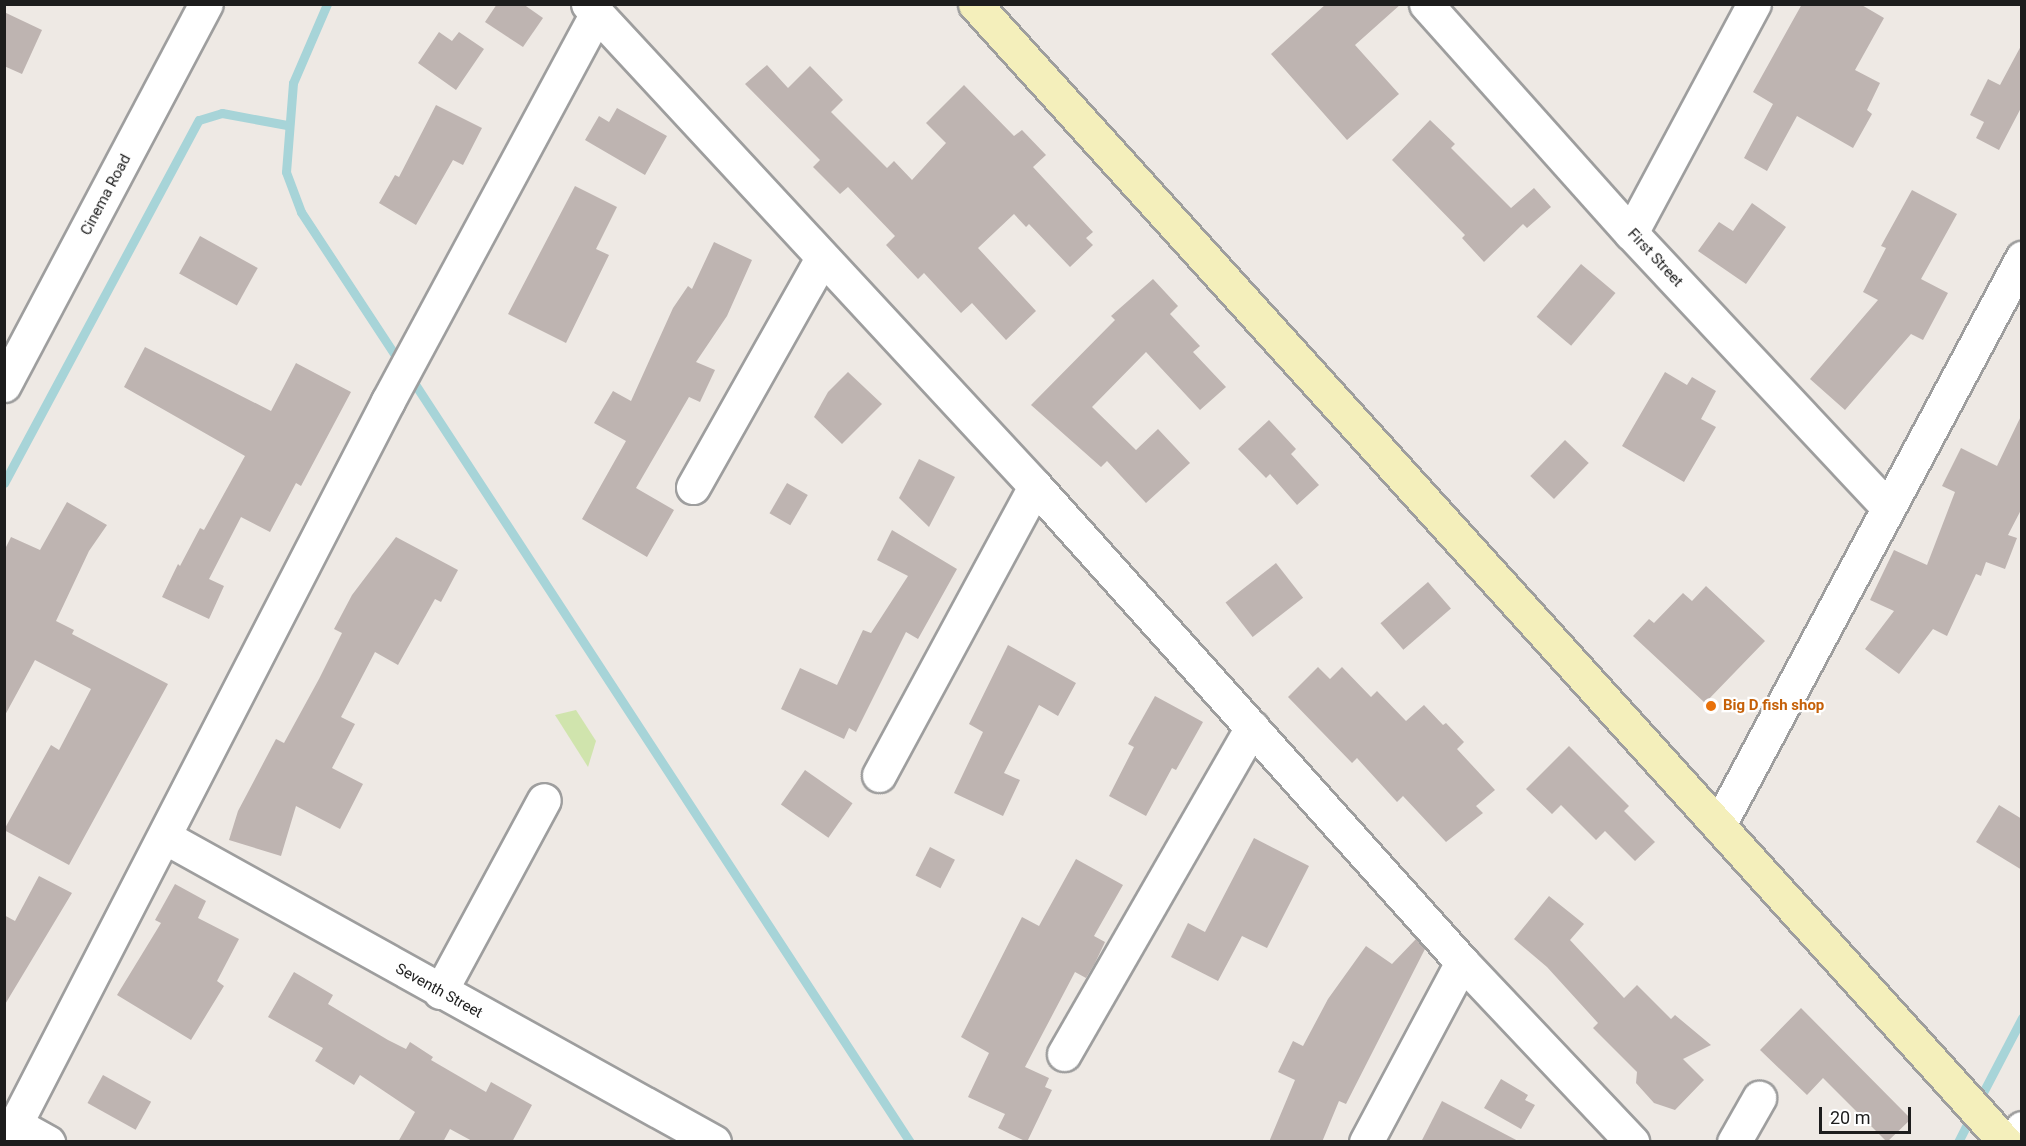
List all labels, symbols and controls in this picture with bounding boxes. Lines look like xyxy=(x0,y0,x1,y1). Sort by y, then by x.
street label: Cinema Road xyxy=(77,151,135,239)
street label: First Street xyxy=(1624,225,1686,291)
place label: Big D fish shop xyxy=(1723,697,1824,715)
marker: Big D fish shop xyxy=(1704,699,1718,713)
street label: Seventh Street xyxy=(392,960,486,1022)
scale bar xyxy=(1822,1095,1914,1133)
text: 20 m xyxy=(1830,1107,1870,1128)

